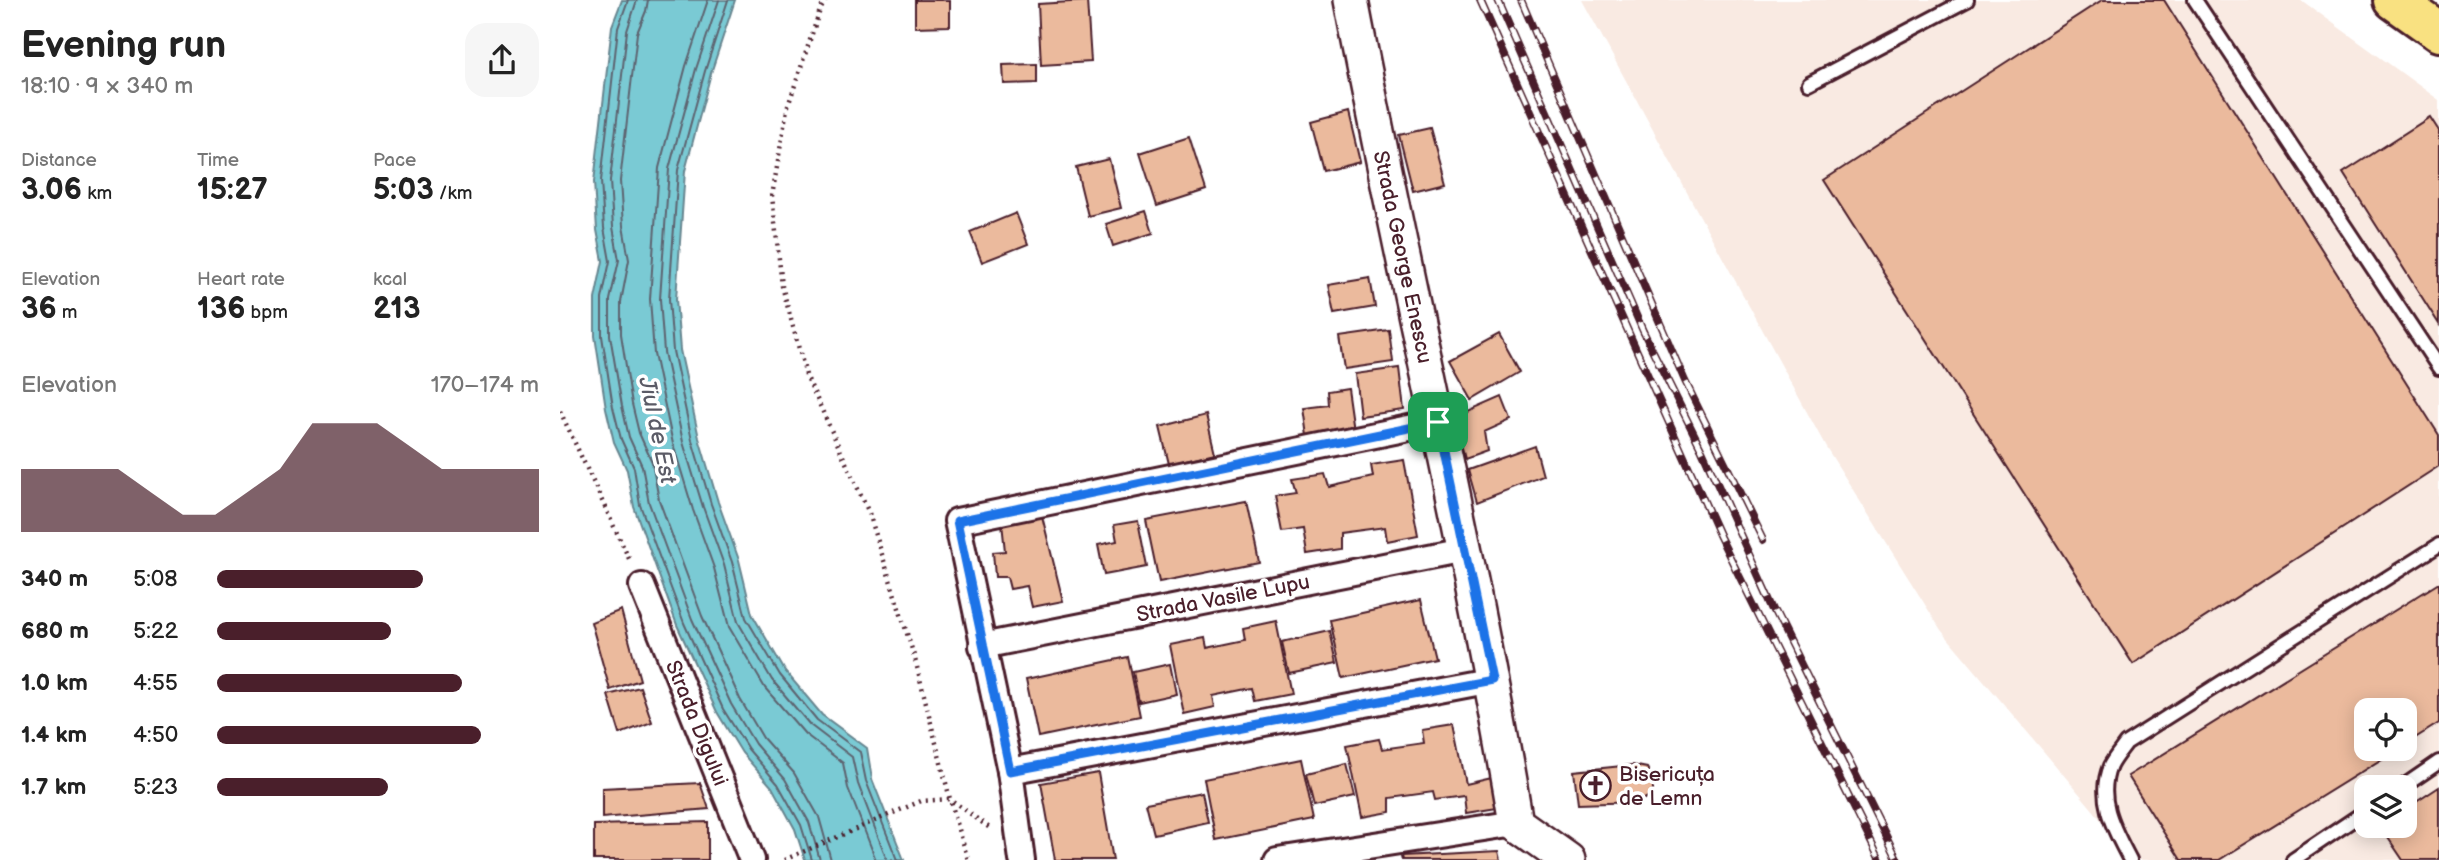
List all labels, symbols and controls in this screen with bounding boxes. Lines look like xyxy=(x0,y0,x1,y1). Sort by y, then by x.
text: Evening run xyxy=(21,23,226,68)
button: share xyxy=(465,23,539,97)
text: 18:10 · 9 × 340 m xyxy=(21,72,193,100)
street label: Strada George Enescu xyxy=(1368,148,1437,366)
text: Distance xyxy=(21,149,97,172)
text: Time xyxy=(197,149,239,172)
text: Pace xyxy=(373,149,416,172)
text: 3.06 xyxy=(21,172,82,208)
text: 15:27 xyxy=(197,172,268,208)
text: 5:03 xyxy=(373,172,434,208)
text: km xyxy=(82,182,112,205)
text: /km xyxy=(434,182,472,205)
text: Elevation xyxy=(21,268,100,291)
text: Heart rate xyxy=(197,268,285,291)
text: kcal xyxy=(373,268,407,291)
text: 36 xyxy=(21,291,57,327)
text: 136 xyxy=(197,291,245,327)
text: 213 xyxy=(373,291,421,327)
text: m xyxy=(57,301,78,324)
text: bpm xyxy=(245,301,288,324)
text: Elevation xyxy=(21,371,117,399)
text: 170–174 m xyxy=(431,371,539,399)
water label: Jiul de Est xyxy=(632,373,682,487)
pin xyxy=(1408,392,1468,452)
icon: arrive xyxy=(1419,403,1457,441)
text: 340 m xyxy=(21,565,88,593)
text: 5:08 xyxy=(133,565,178,593)
street label: Strada Vasile Lupu xyxy=(1134,569,1312,628)
text: 680 m xyxy=(21,617,89,645)
text: 5:22 xyxy=(133,617,178,645)
street label: Strada Digului xyxy=(660,657,733,790)
text: 1.0 km xyxy=(21,669,88,697)
text: 4:55 xyxy=(133,669,178,697)
map controls xyxy=(2354,698,2417,838)
button: locate xyxy=(2354,698,2417,761)
text: 1.4 km xyxy=(21,721,87,749)
text: 4:50 xyxy=(133,721,178,749)
place label: Bisericuța de Lemn xyxy=(1619,762,1715,811)
church icon: Bisericuța de Lemn xyxy=(1579,769,1613,803)
text: 1.7 km xyxy=(21,773,86,801)
text: 5:23 xyxy=(133,773,178,801)
button: layers xyxy=(2354,775,2417,838)

